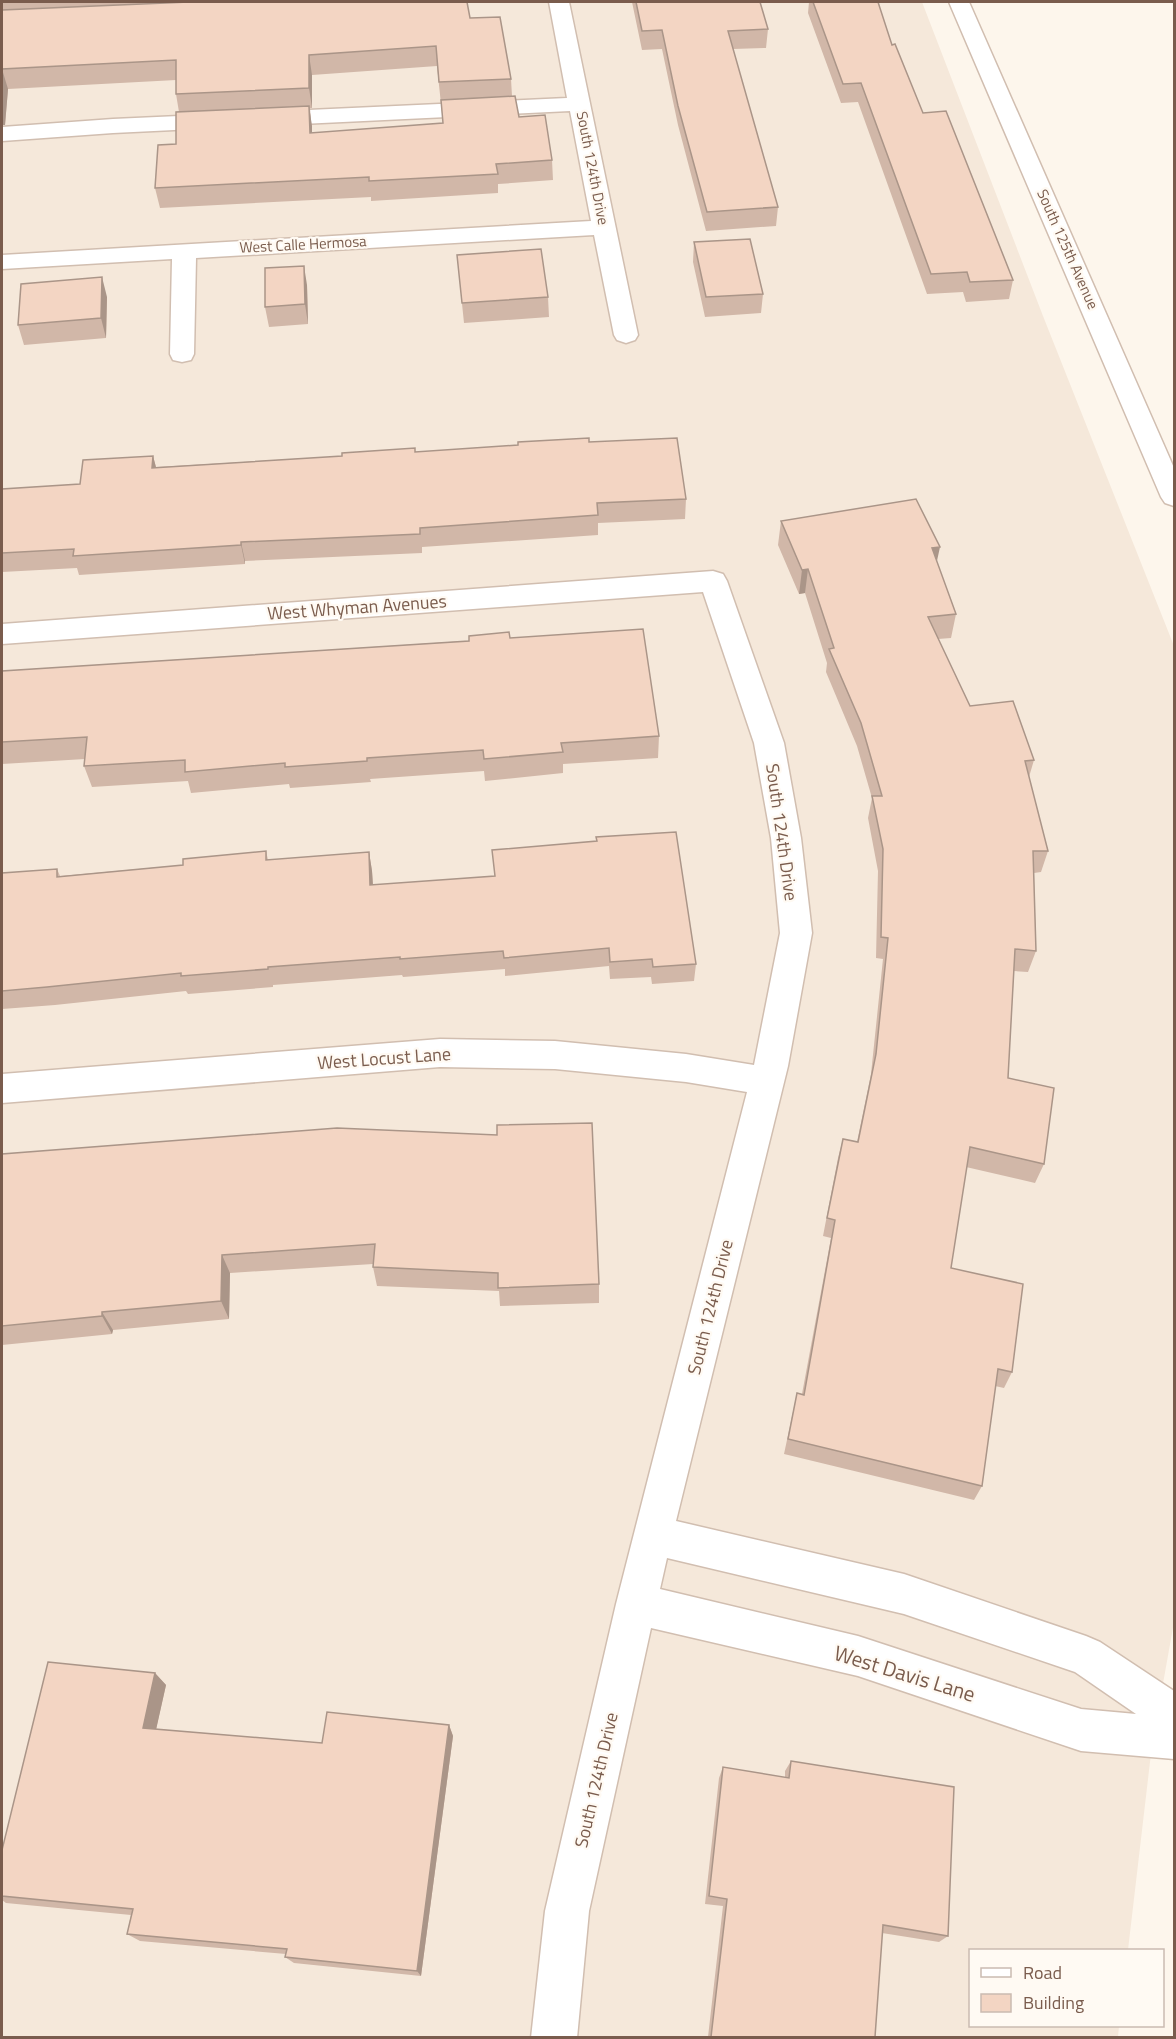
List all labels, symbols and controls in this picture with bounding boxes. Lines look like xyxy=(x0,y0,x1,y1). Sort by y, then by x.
street label: South 124th Drive xyxy=(571,109,615,227)
street label: South 125th Avenue xyxy=(1031,185,1105,313)
street label: West Calle Hermosa xyxy=(239,229,368,259)
street label: West Whyman Avenues xyxy=(266,587,448,627)
street label: South 124th Drive xyxy=(759,762,805,902)
street label: West Locust Lane xyxy=(316,1040,452,1076)
street label: South 124th Drive xyxy=(680,1237,740,1377)
street label: West Davis Lane xyxy=(830,1636,980,1710)
street label: South 124th Drive xyxy=(567,1710,625,1850)
legend xyxy=(969,1949,1164,2027)
text: Road xyxy=(1023,1959,1062,1986)
text: Building xyxy=(1023,1989,1084,2016)

